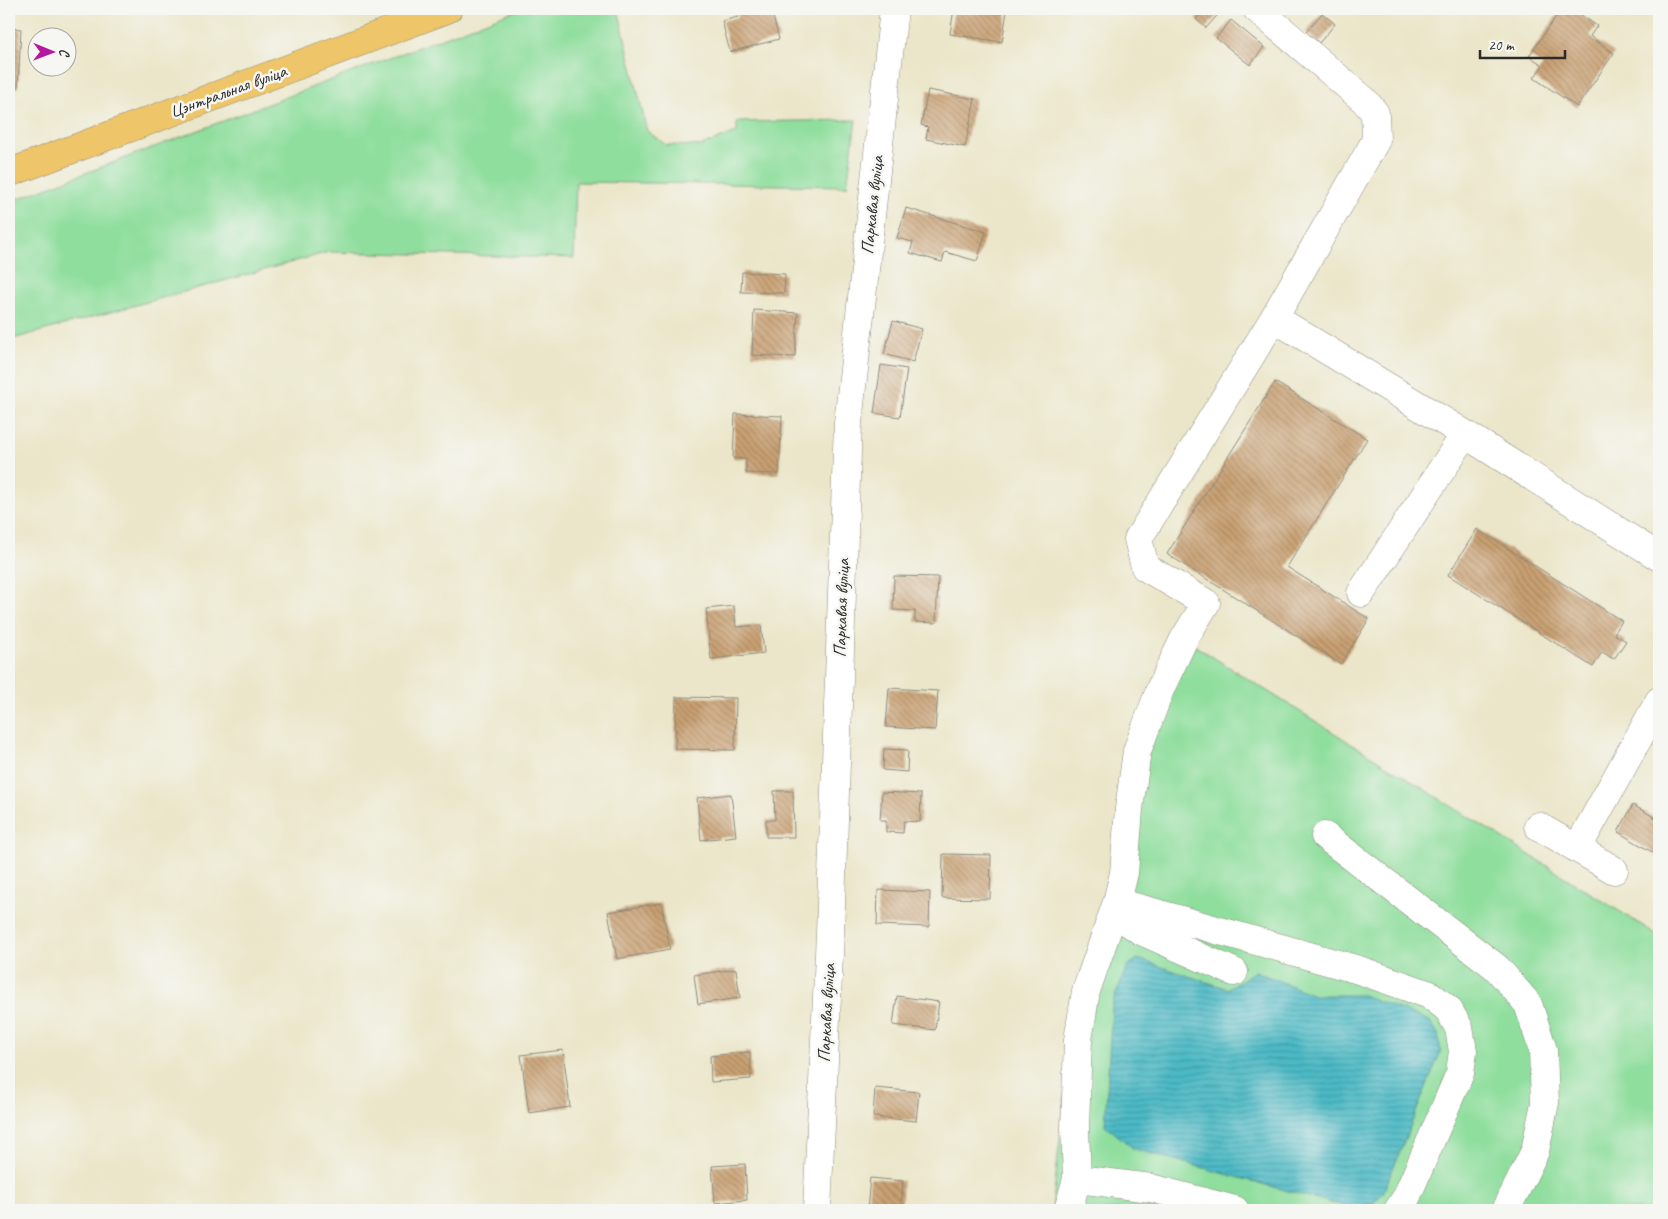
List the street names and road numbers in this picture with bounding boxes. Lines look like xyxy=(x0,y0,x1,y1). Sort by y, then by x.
street label: Цэнтральная вуліца xyxy=(167,59,290,122)
street label: Паркавая вуліца xyxy=(856,154,888,255)
street label: Паркавая вуліца xyxy=(828,557,854,658)
street label: Паркавая вуліца xyxy=(812,962,840,1063)

